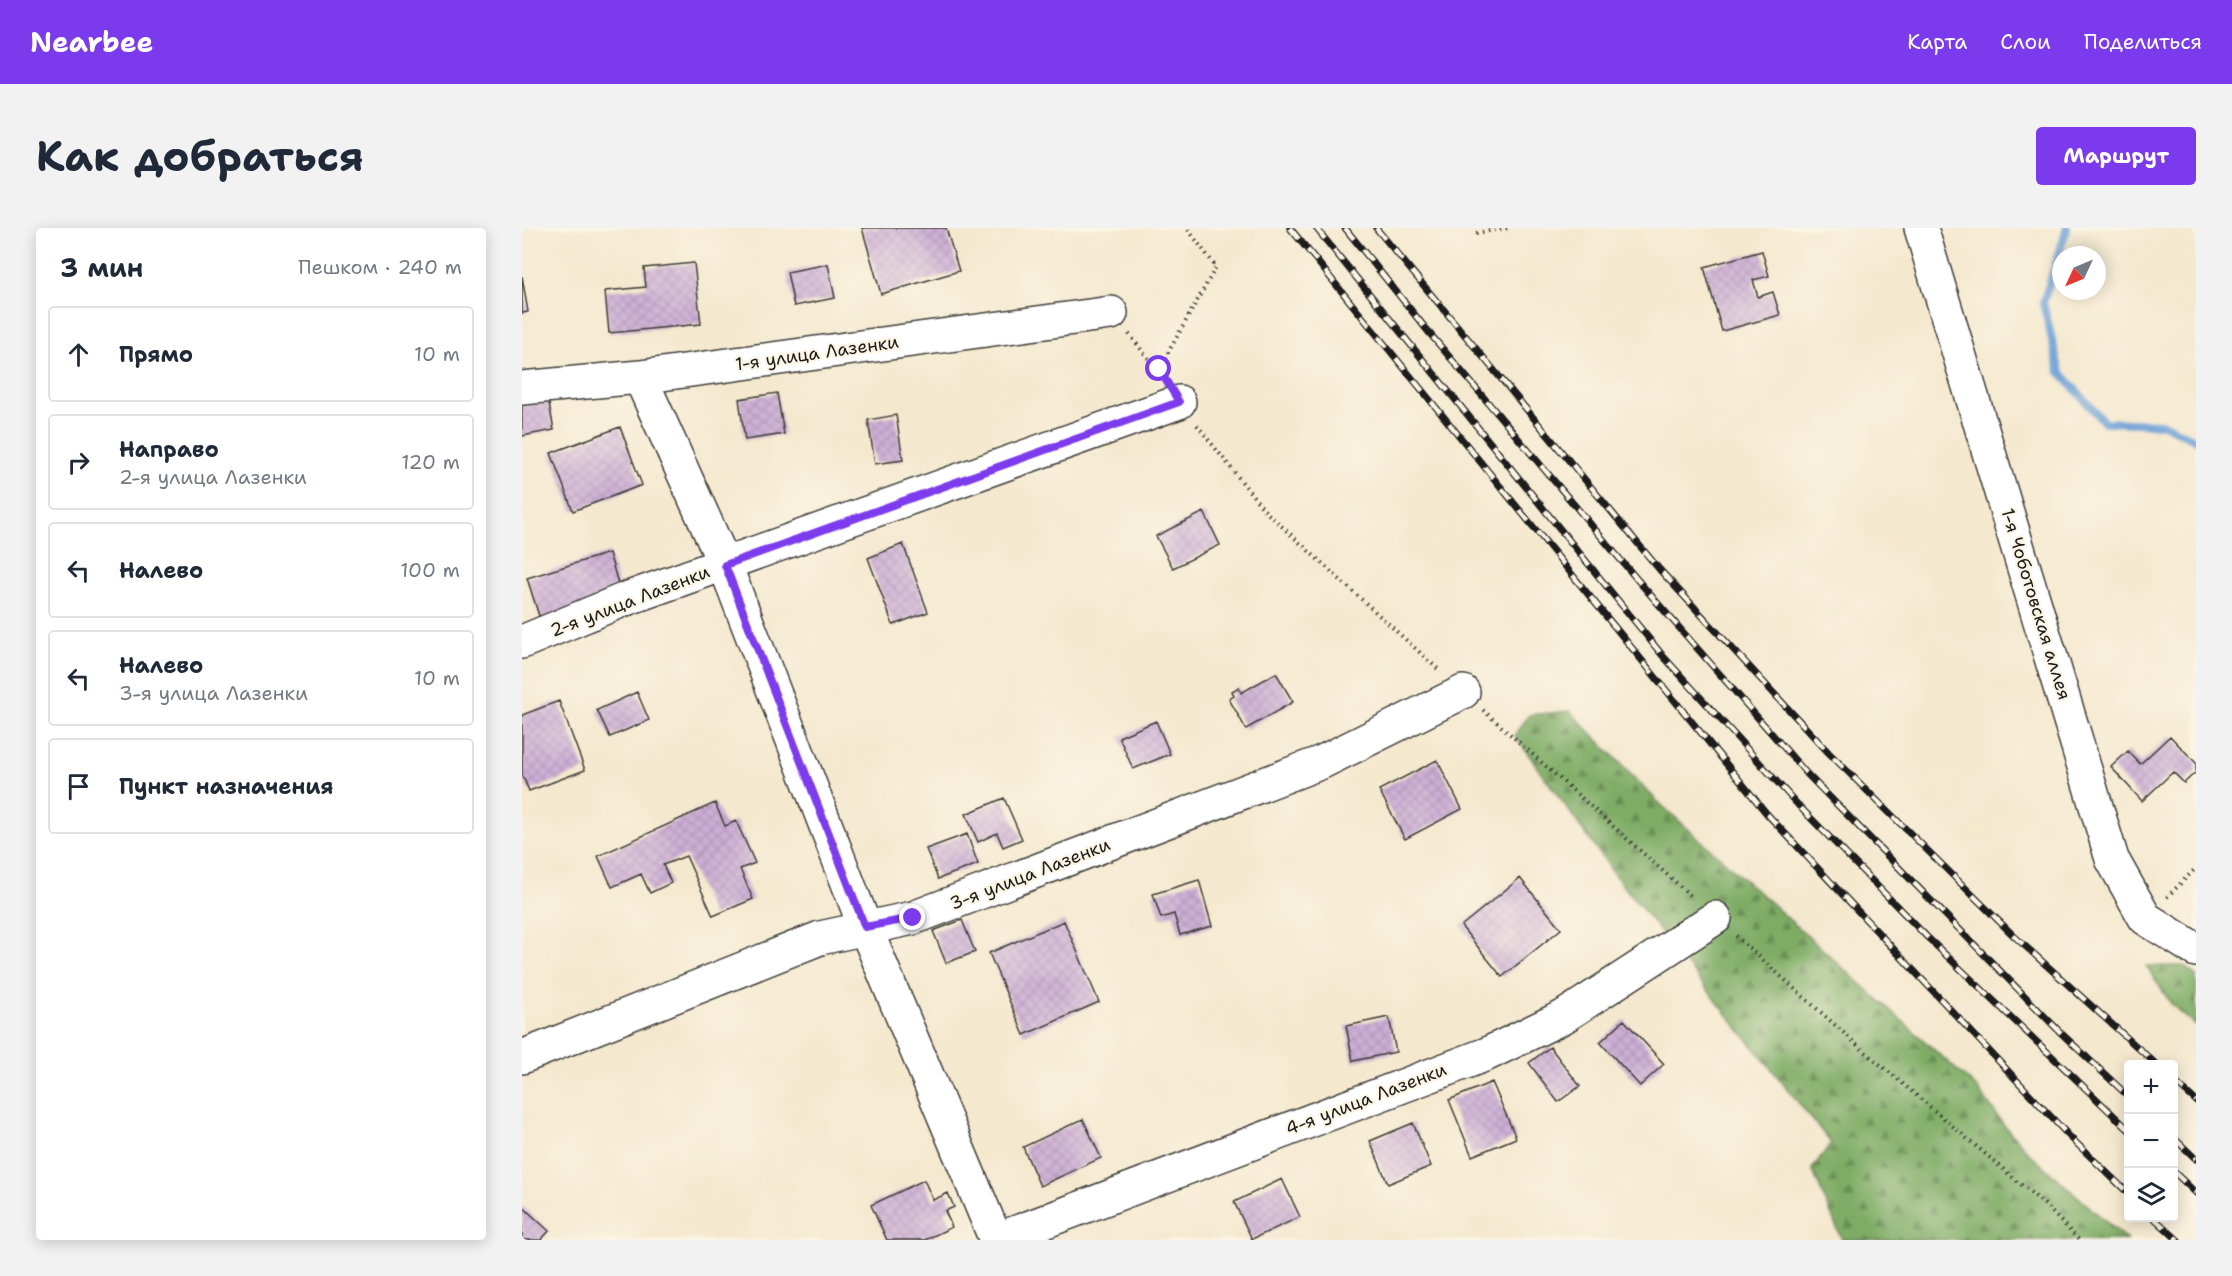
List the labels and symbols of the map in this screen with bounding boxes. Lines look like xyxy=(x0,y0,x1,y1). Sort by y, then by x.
north arrow xyxy=(2052,246,2106,300)
street label: 1-я улица Лазенки xyxy=(734,330,900,376)
route start xyxy=(1145,355,1171,381)
street label: 1-я Чоботовская аллея xyxy=(1995,505,2077,703)
street label: 2-я улица Лазенки xyxy=(547,559,713,643)
street label: 3-я улица Лазенки xyxy=(946,832,1114,916)
route end xyxy=(899,904,925,930)
street label: 4-я улица Лазенки xyxy=(1282,1057,1450,1141)

